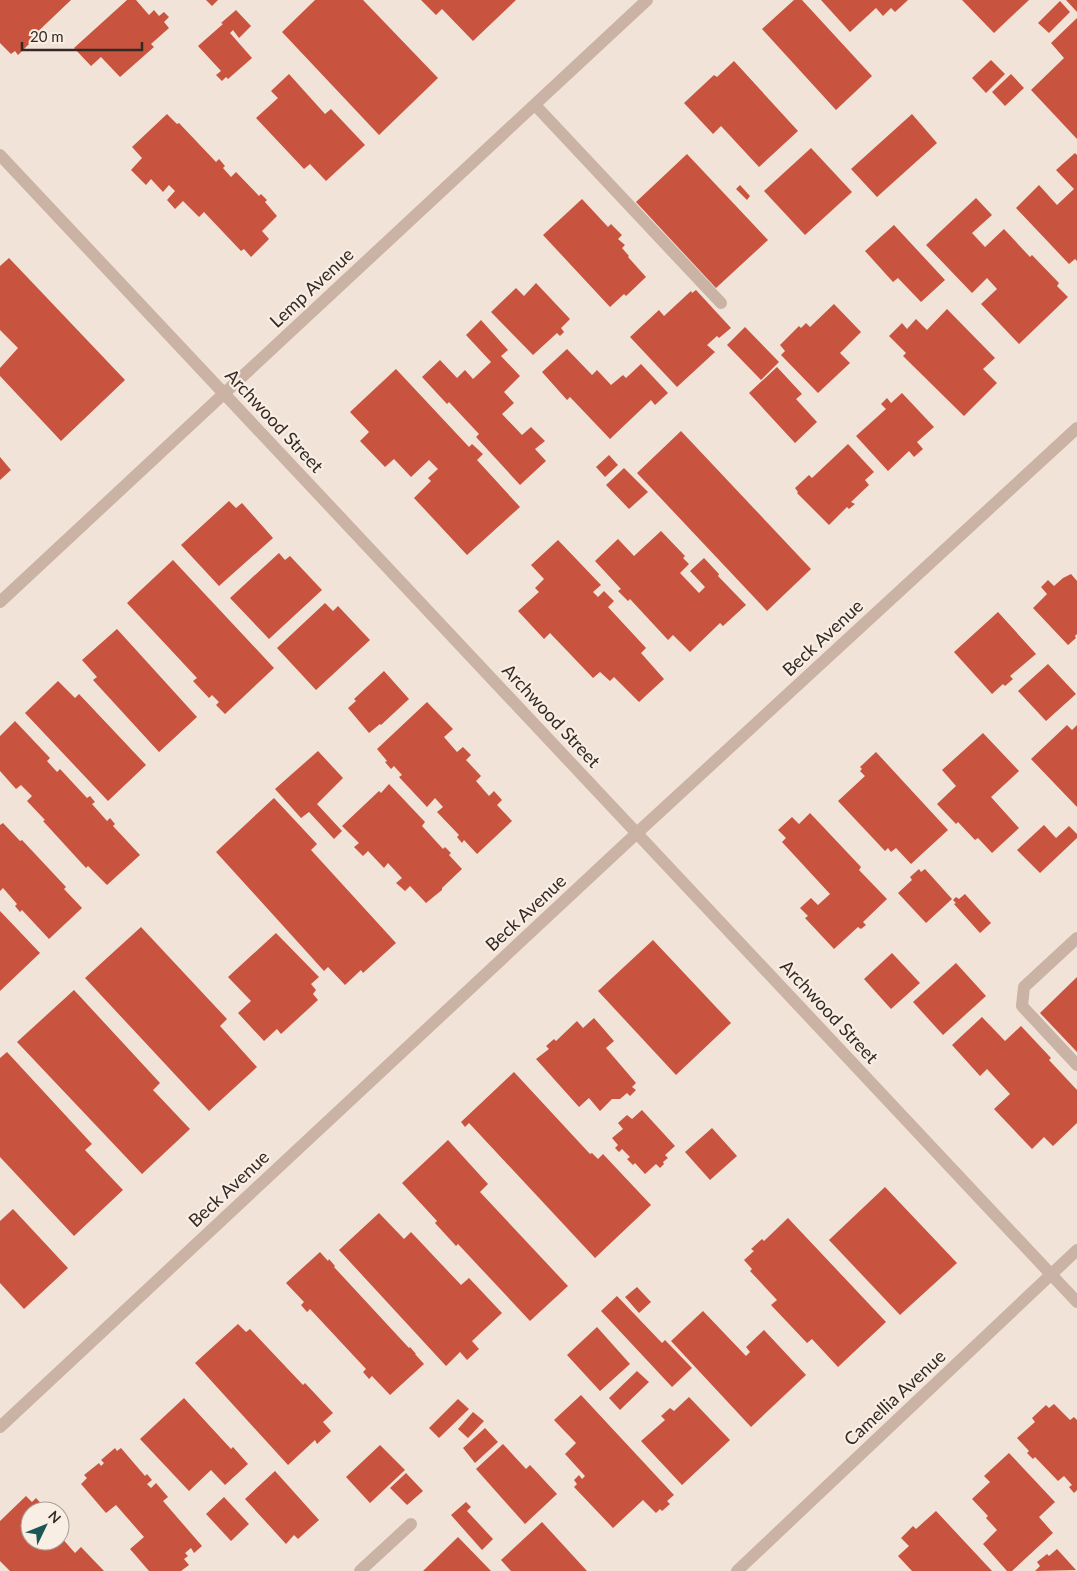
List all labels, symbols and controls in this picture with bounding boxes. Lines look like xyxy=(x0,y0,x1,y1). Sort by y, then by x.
scale bar xyxy=(22,20,142,52)
text: 20 m xyxy=(30,27,64,45)
street label: Lemp Avenue xyxy=(265,243,358,332)
street label: Archwood Street xyxy=(221,364,329,477)
street label: Beck Avenue xyxy=(777,594,867,680)
street label: Archwood Street xyxy=(498,659,606,772)
street label: Beck Avenue xyxy=(480,869,570,955)
street label: Archwood Street xyxy=(776,955,884,1068)
street label: Beck Avenue xyxy=(183,1145,273,1231)
street label: Camellia Avenue xyxy=(839,1345,950,1450)
north arrow xyxy=(20,1501,70,1551)
text: N xyxy=(45,1507,65,1527)

